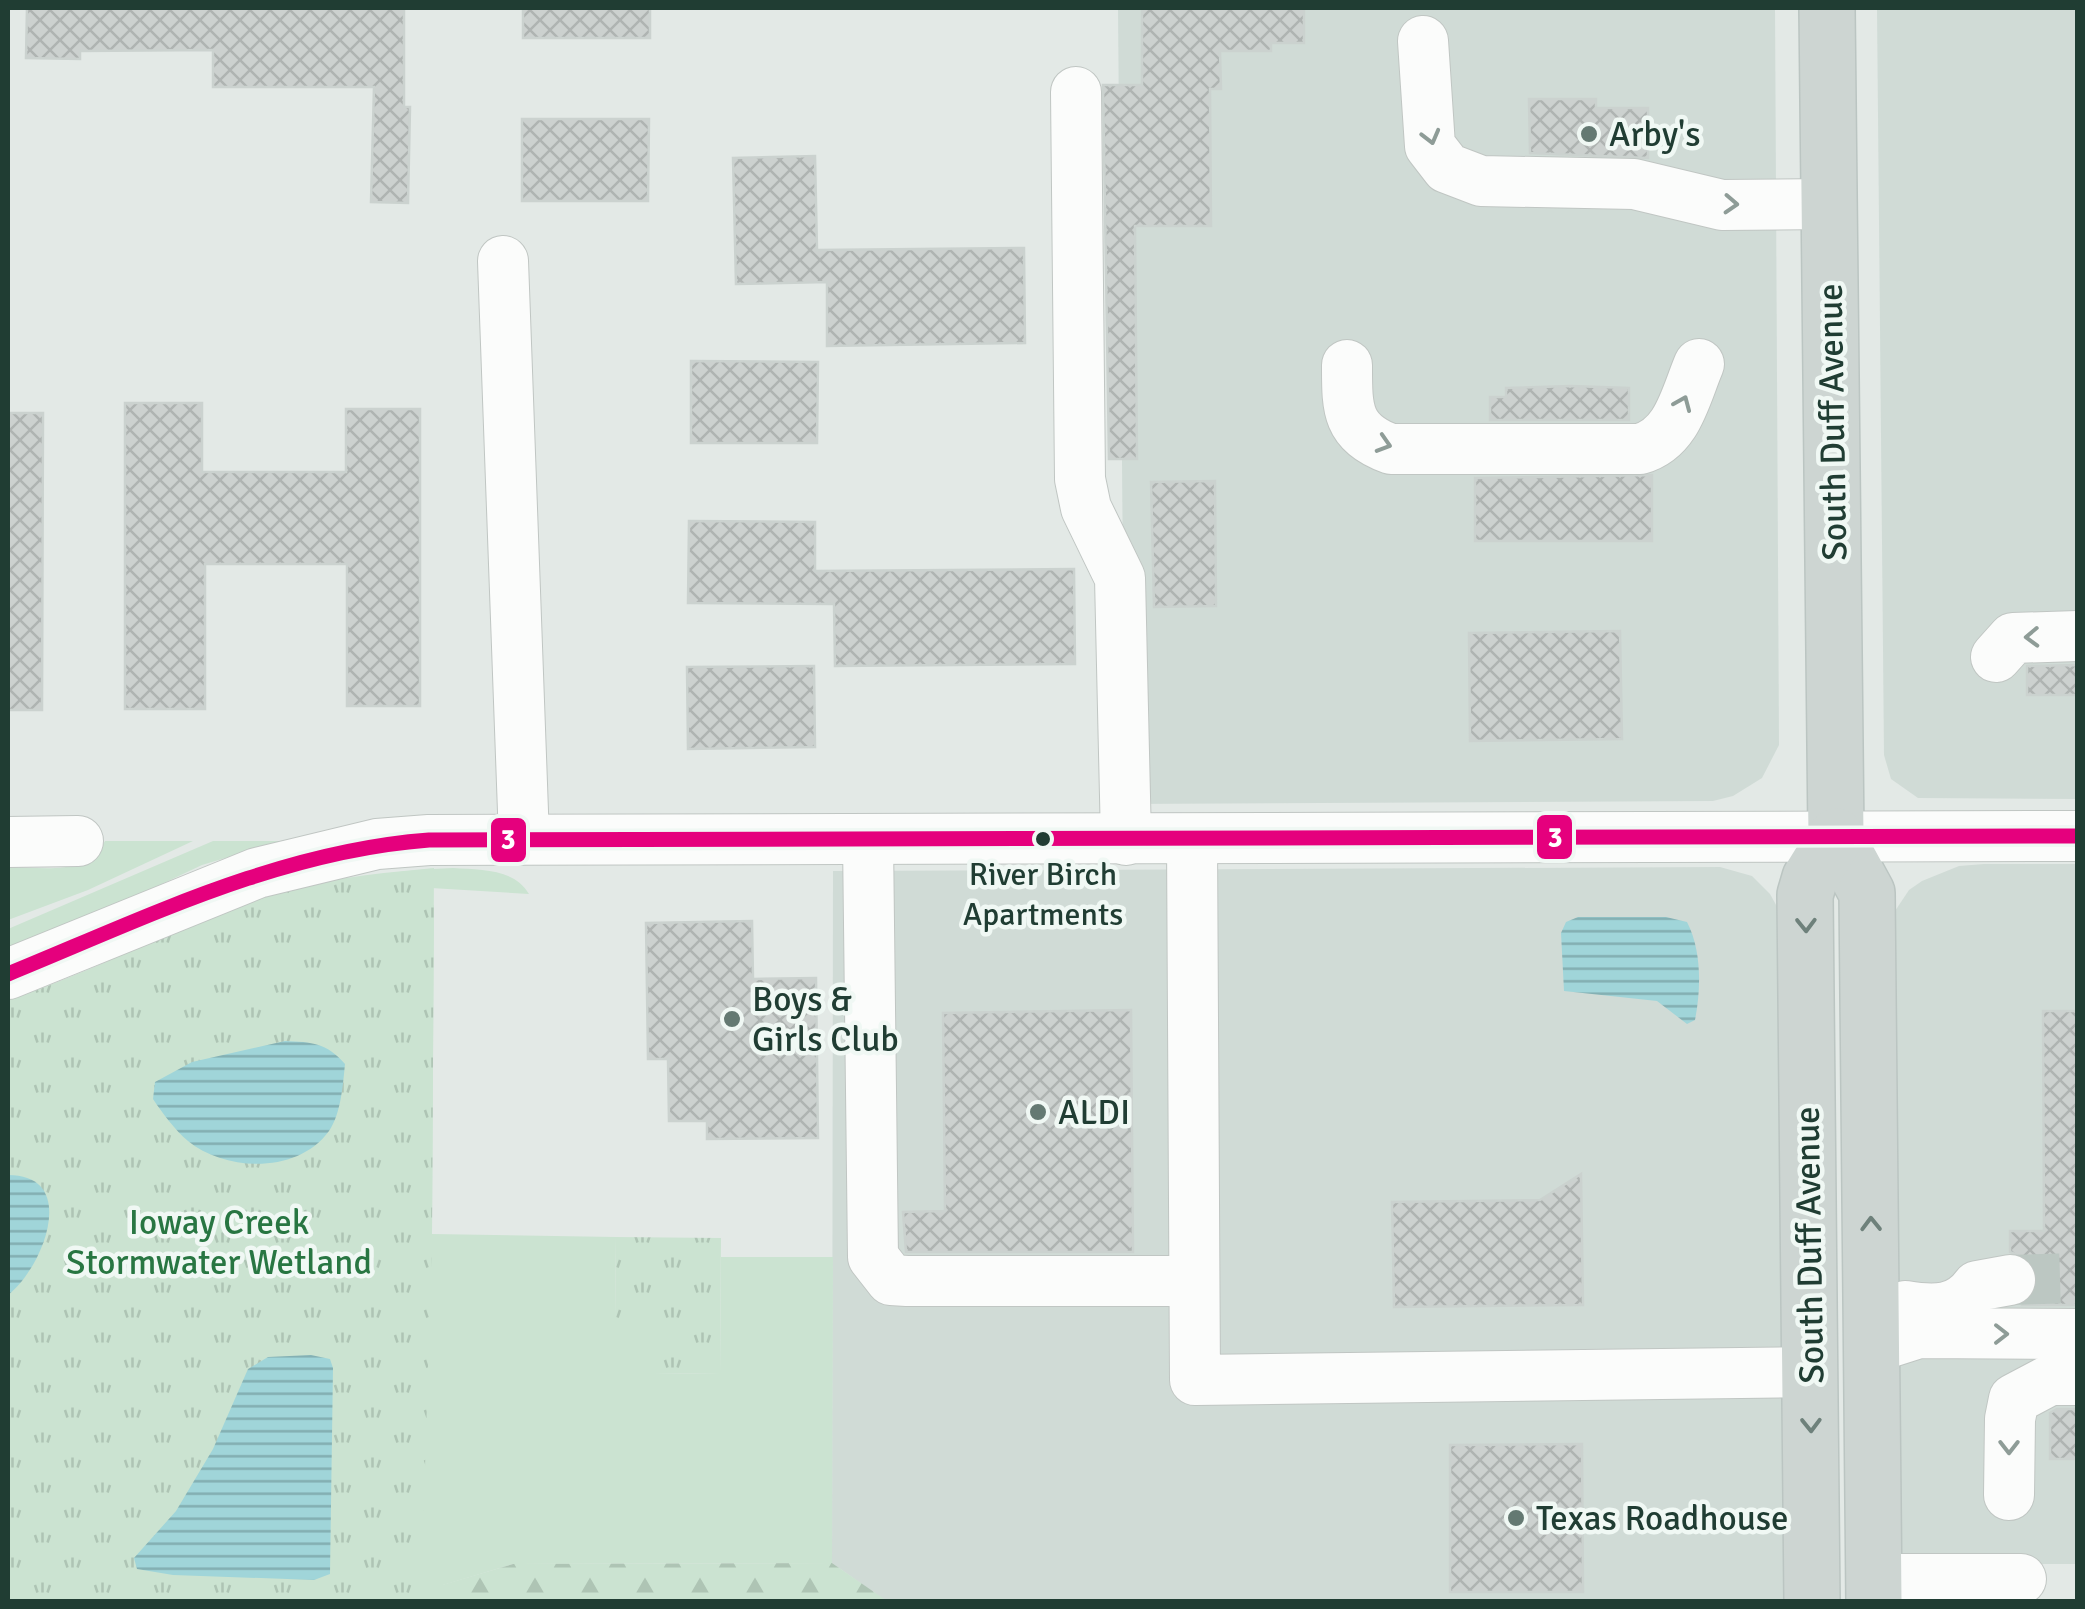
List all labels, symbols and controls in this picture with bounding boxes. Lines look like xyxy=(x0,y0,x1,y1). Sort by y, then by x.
place label: Arby's xyxy=(1609,113,1701,156)
marker: Arby's xyxy=(1578,123,1600,145)
one-way arrow xyxy=(1419,127,1440,144)
one-way arrow xyxy=(1723,193,1739,214)
street label: South Duff Avenue xyxy=(1809,283,1856,561)
one-way arrow xyxy=(1671,395,1691,413)
one-way arrow xyxy=(1374,432,1391,453)
one-way arrow xyxy=(2024,627,2040,648)
line badge: 3 xyxy=(1535,813,1574,861)
line badge: 3 xyxy=(489,816,528,864)
text: 3 xyxy=(1547,821,1563,855)
text: 3 xyxy=(500,823,516,857)
marker: River Birch Apartments xyxy=(1033,829,1053,849)
place label: River Birch Apartments xyxy=(963,855,1123,934)
one-way arrow xyxy=(1795,918,1816,934)
place label: Boys & Girls Club xyxy=(752,978,899,1061)
marker: Boys & Girls Club xyxy=(721,1008,743,1030)
place label: ALDI xyxy=(1058,1091,1130,1134)
marker: ALDI xyxy=(1027,1101,1049,1123)
street label: South Duff Avenue xyxy=(1786,1106,1833,1384)
park label: Ioway Creek Stormwater Wetland xyxy=(66,1201,372,1284)
one-way arrow xyxy=(1860,1216,1882,1232)
one-way arrow xyxy=(1994,1323,2010,1345)
one-way arrow xyxy=(1800,1418,1821,1434)
one-way arrow xyxy=(1999,1440,2020,1456)
place label: Texas Roadhouse xyxy=(1536,1497,1789,1540)
marker: Texas Roadhouse xyxy=(1505,1507,1527,1529)

